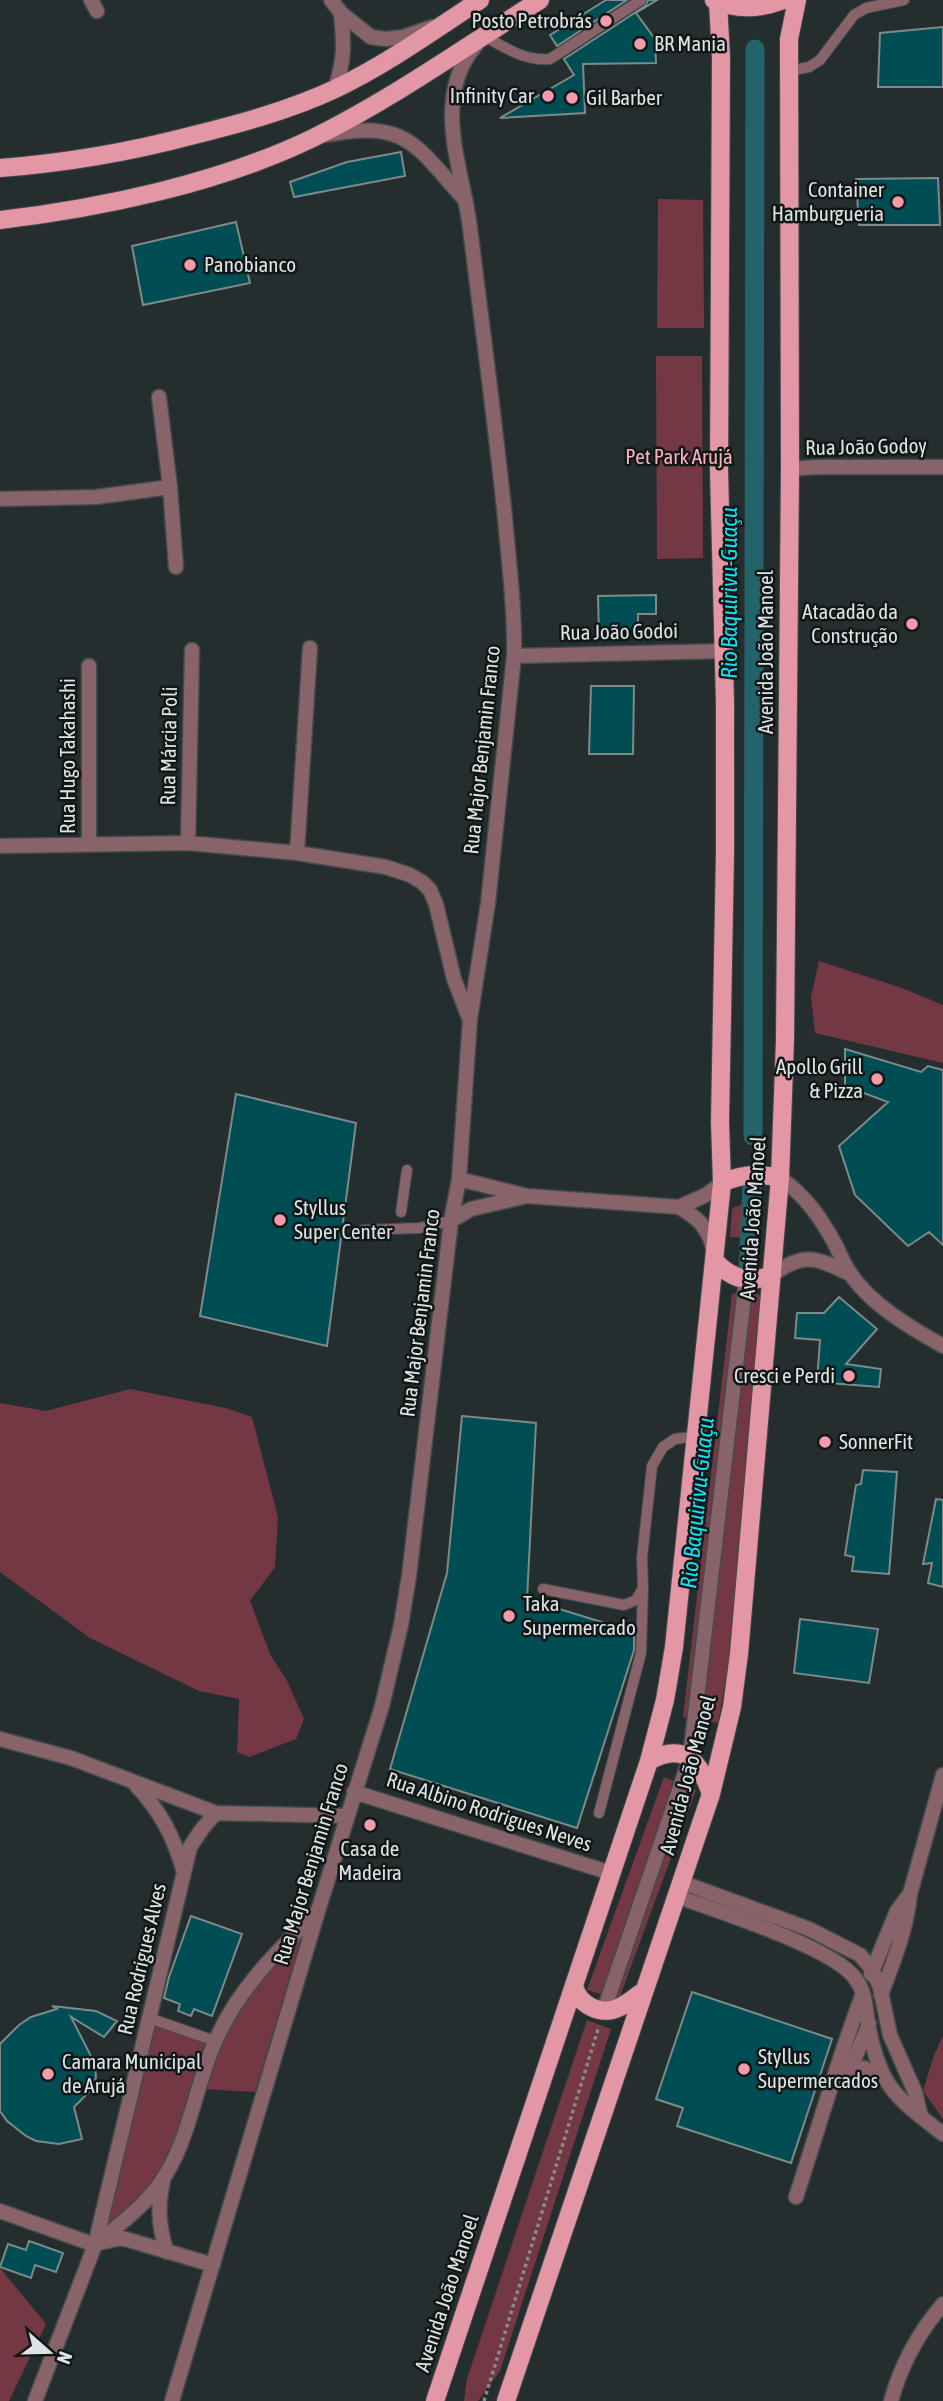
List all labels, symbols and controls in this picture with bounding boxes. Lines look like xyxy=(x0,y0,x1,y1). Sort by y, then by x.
place label: Posto Petrobrás xyxy=(471,8,592,32)
marker: Posto Petrobrás xyxy=(598,13,614,29)
place label: BR Mania xyxy=(654,31,726,55)
marker: BR Mania xyxy=(632,36,648,52)
place label: Infinity Car xyxy=(450,83,535,107)
place label: Gil Barber xyxy=(586,85,663,109)
marker: Infinity Car xyxy=(540,88,556,104)
marker: Gil Barber xyxy=(564,90,580,106)
place label: Container Hamburgueria xyxy=(772,177,885,225)
marker: Container Hamburgueria xyxy=(890,194,906,210)
place label: Panobianco xyxy=(204,252,296,276)
marker: Panobianco xyxy=(182,257,198,273)
street label: Rua João Godoy xyxy=(805,433,927,459)
park label: Pet Park Arujá xyxy=(625,444,733,468)
water label: Rio Baquirivu-Guaçu xyxy=(716,507,742,679)
street label: Avenida João Manoel xyxy=(753,570,777,734)
place label: Atacadão da Construção xyxy=(802,599,898,647)
marker: Atacadão da Construção xyxy=(904,616,920,632)
street label: Rua João Godoi xyxy=(560,618,678,644)
street label: Rua Major Benjamin Franco xyxy=(458,644,504,855)
street label: Rua Hugo Takahashi xyxy=(55,678,79,834)
street label: Rua Márcia Poli xyxy=(155,686,181,806)
place label: Apollo Grill & Pizza xyxy=(776,1054,863,1102)
marker: Apollo Grill & Pizza xyxy=(869,1071,885,1087)
street label: Avenida João Manoel xyxy=(734,1135,770,1301)
place label: Styllus Super Center xyxy=(294,1195,393,1243)
street label: Rua Major Benjamin Franco xyxy=(394,1207,444,1418)
marker: Styllus Super Center xyxy=(272,1212,288,1228)
place label: Cresci e Perdi xyxy=(734,1363,835,1387)
marker: Cresci e Perdi xyxy=(841,1368,857,1384)
water label: Rio Baquirivu-Guaçu xyxy=(675,1416,719,1590)
place label: SonnerFit xyxy=(839,1429,913,1453)
marker: SonnerFit xyxy=(817,1434,833,1450)
place label: Taka Supermercado xyxy=(523,1591,636,1639)
marker: Taka Supermercado xyxy=(501,1608,517,1624)
street label: Avenida João Manoel xyxy=(654,1692,720,1857)
street label: Rua Major Benjamin Franco xyxy=(268,1760,352,1967)
street label: Rua Albino Rodrigues Neves xyxy=(384,1767,595,1856)
marker: Casa de Madeira xyxy=(362,1817,378,1833)
place label: Casa de Madeira xyxy=(338,1836,402,1884)
street label: Rua Rodrigues Alves xyxy=(112,1881,170,2037)
place label: Styllus Supermercados xyxy=(758,2044,878,2092)
place label: Camara Municipal de Arujá xyxy=(62,2049,202,2097)
marker: Styllus Supermercados xyxy=(736,2061,752,2077)
marker: Camara Municipal de Arujá xyxy=(40,2066,56,2082)
street label: Avenida João Manoel xyxy=(409,2211,483,2374)
north arrow xyxy=(14,2317,84,2387)
text: N xyxy=(53,2349,77,2367)

